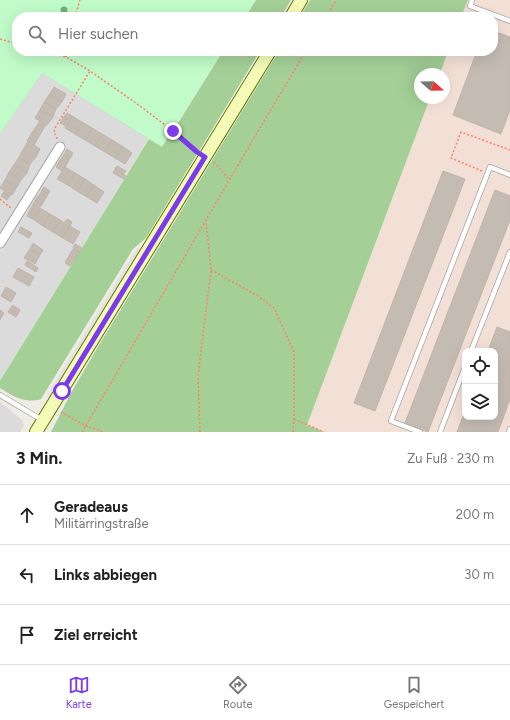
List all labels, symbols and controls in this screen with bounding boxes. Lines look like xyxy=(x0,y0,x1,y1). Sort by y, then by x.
search box xyxy=(12,12,498,56)
icon: search xyxy=(26,23,48,45)
text: Hier suchen xyxy=(58,25,138,43)
north arrow xyxy=(414,68,450,104)
route end xyxy=(164,122,182,140)
map controls xyxy=(462,348,498,420)
button: locate xyxy=(462,348,498,384)
route start xyxy=(53,382,71,400)
button: layers xyxy=(462,384,498,420)
text: 3 Min. xyxy=(16,448,62,468)
text: Zu Fuß · 230 m xyxy=(407,451,494,466)
text: Geradeaus xyxy=(54,498,128,516)
icon: ahead xyxy=(16,504,38,526)
text: 200 m xyxy=(456,507,494,522)
text: Militärringstraße xyxy=(54,516,149,531)
icon: left xyxy=(16,564,38,586)
text: Links abbiegen xyxy=(54,566,157,584)
text: 30 m xyxy=(464,567,494,582)
icon: arrive xyxy=(16,624,38,646)
text: Ziel erreicht xyxy=(54,626,138,644)
tab: Karte xyxy=(66,674,92,711)
tab: Route xyxy=(223,674,253,711)
tab: Gespeichert xyxy=(384,674,444,711)

